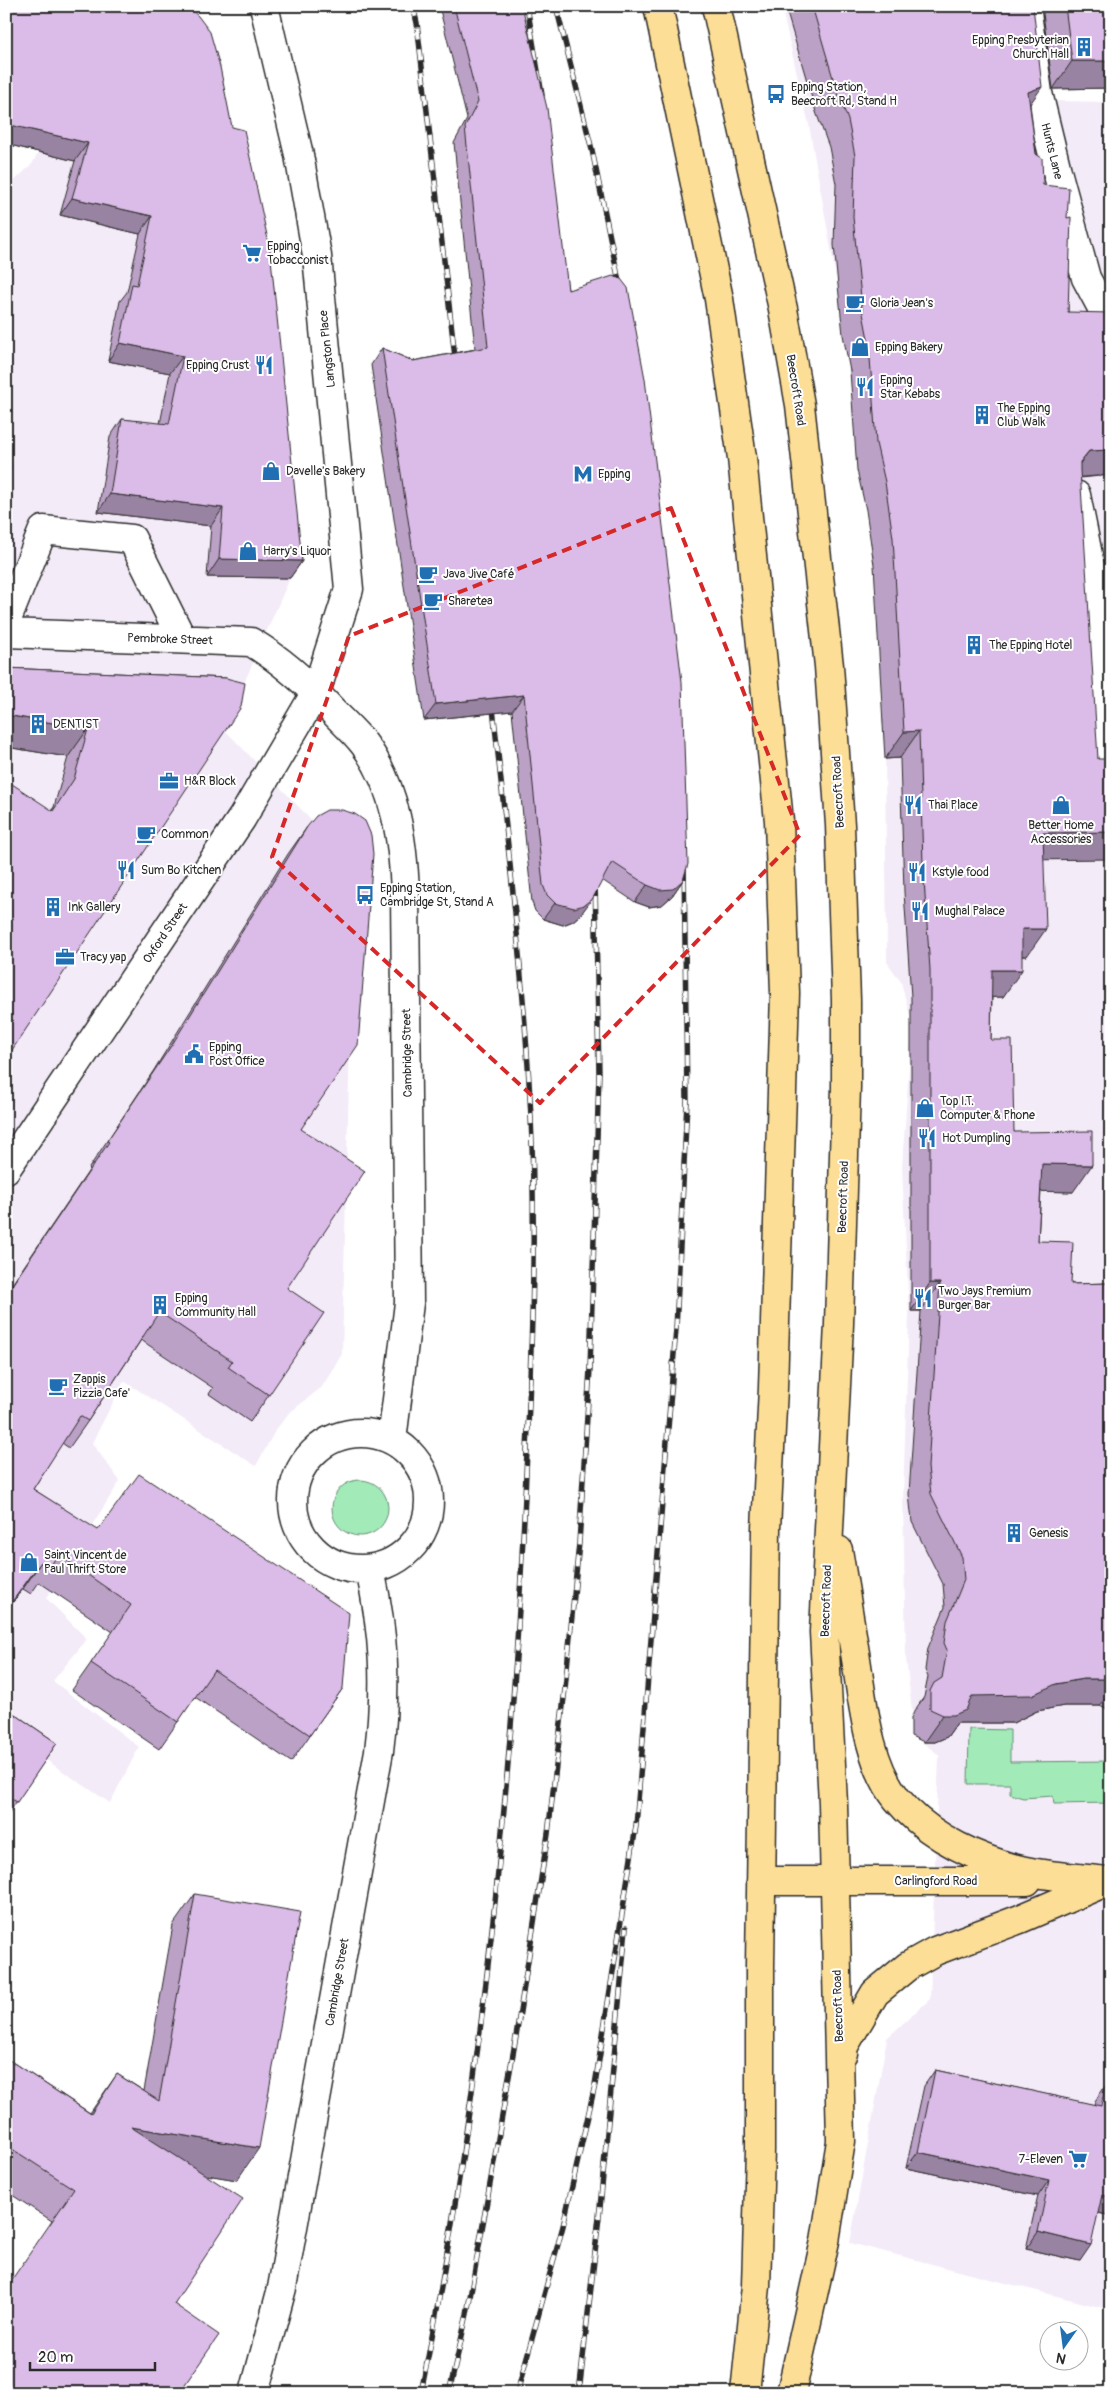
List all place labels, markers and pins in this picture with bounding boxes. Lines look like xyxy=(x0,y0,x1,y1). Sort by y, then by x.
place label: Epping Presbyterian Church Hall xyxy=(972,33,1069,62)
building icon: Epping Presbyterian Church Hall xyxy=(1073,36,1095,58)
place label: Epping Station, Beecroft Rd, Stand H xyxy=(791,80,897,109)
bus stop icon: Epping Station, Beecroft Rd, Stand H xyxy=(765,83,787,105)
place label: Epping Tobacconist xyxy=(267,239,329,268)
supermarket icon: Epping Tobacconist xyxy=(241,242,263,264)
cafe icon: Gloria Jean's xyxy=(844,292,866,314)
place label: Gloria Jean's xyxy=(870,296,934,311)
shop icon: Epping Bakery xyxy=(849,336,871,358)
place label: Epping Bakery xyxy=(875,340,943,355)
restaurant icon: Epping Crust xyxy=(253,354,275,376)
place label: Epping Crust xyxy=(186,358,249,373)
place label: Epping Star Kebabs xyxy=(880,373,941,402)
restaurant icon: Epping Star Kebabs xyxy=(854,376,876,398)
place label: The Epping Club Walk xyxy=(997,401,1050,430)
building icon: The Epping Club Walk xyxy=(971,404,993,426)
shop icon: Davelle's Bakery xyxy=(260,460,282,482)
metro station icon: Epping xyxy=(572,463,594,485)
place label: Davelle's Bakery xyxy=(286,464,365,479)
place label: Epping xyxy=(598,467,630,482)
shop icon: Harry's Liquor xyxy=(237,540,259,562)
place label: Harry's Liquor xyxy=(263,544,332,559)
cafe icon: Java Jive Café xyxy=(417,563,439,585)
place label: Java Jive Café xyxy=(443,567,514,582)
cafe icon: Sharetea xyxy=(422,590,444,612)
place label: Sharetea xyxy=(448,594,493,609)
building icon: The Epping Hotel xyxy=(963,634,985,656)
place label: The Epping Hotel xyxy=(989,638,1073,653)
building icon: DENTIST xyxy=(27,713,49,735)
place label: DENTIST xyxy=(53,717,99,732)
office icon: H&R Block xyxy=(158,770,180,792)
place label: H&R Block xyxy=(184,774,236,789)
restaurant icon: Thai Place xyxy=(902,794,924,816)
shop icon: Better Home Accessories xyxy=(1050,794,1072,816)
place label: Thai Place xyxy=(928,798,978,813)
place label: Better Home Accessories xyxy=(1028,818,1094,847)
cafe icon: Common xyxy=(135,823,157,845)
place label: Common xyxy=(161,827,209,842)
restaurant icon: Sum Bo Kitchen xyxy=(115,859,137,881)
restaurant icon: Kstyle food xyxy=(906,861,928,883)
place label: Sum Bo Kitchen xyxy=(141,863,221,878)
place label: Kstyle food xyxy=(932,865,989,880)
place label: Epping Station, Cambridge St, Stand A xyxy=(380,881,494,910)
bus stop icon: Epping Station, Cambridge St, Stand A xyxy=(354,884,376,906)
building icon: Ink Gallery xyxy=(42,896,64,918)
place label: Ink Gallery xyxy=(68,900,120,915)
restaurant icon: Mughal Palace xyxy=(909,900,931,922)
place label: Mughal Palace xyxy=(935,904,1005,919)
office icon: Tracy yap xyxy=(54,946,76,968)
place label: Tracy yap xyxy=(80,950,127,965)
place label: Epping Post Office xyxy=(209,1040,265,1069)
public building icon: Epping Post Office xyxy=(183,1043,205,1065)
place label: Top I.T. Computer & Phone xyxy=(940,1094,1035,1123)
shop icon: Top I.T. Computer & Phone xyxy=(914,1097,936,1119)
restaurant icon: Hot Dumpling xyxy=(916,1127,938,1149)
place label: Hot Dumpling xyxy=(942,1131,1010,1146)
place label: Two Jays Premium Burger Bar xyxy=(938,1284,1032,1313)
restaurant icon: Two Jays Premium Burger Bar xyxy=(912,1287,934,1309)
place label: Epping Community Hall xyxy=(175,1291,256,1320)
building icon: Epping Community Hall xyxy=(149,1294,171,1316)
place label: Zappis Pizzia Cafe' xyxy=(73,1372,130,1401)
cafe icon: Zappis Pizzia Cafe' xyxy=(47,1375,69,1397)
building icon: Genesis xyxy=(1003,1522,1025,1544)
place label: Genesis xyxy=(1029,1526,1069,1541)
place label: Saint Vincent de Paul Thrift Store xyxy=(44,1548,127,1577)
shop icon: Saint Vincent de Paul Thrift Store xyxy=(18,1551,40,1573)
supermarket icon: 7-Eleven xyxy=(1067,2148,1089,2170)
place label: 7-Eleven xyxy=(1019,2152,1063,2167)

